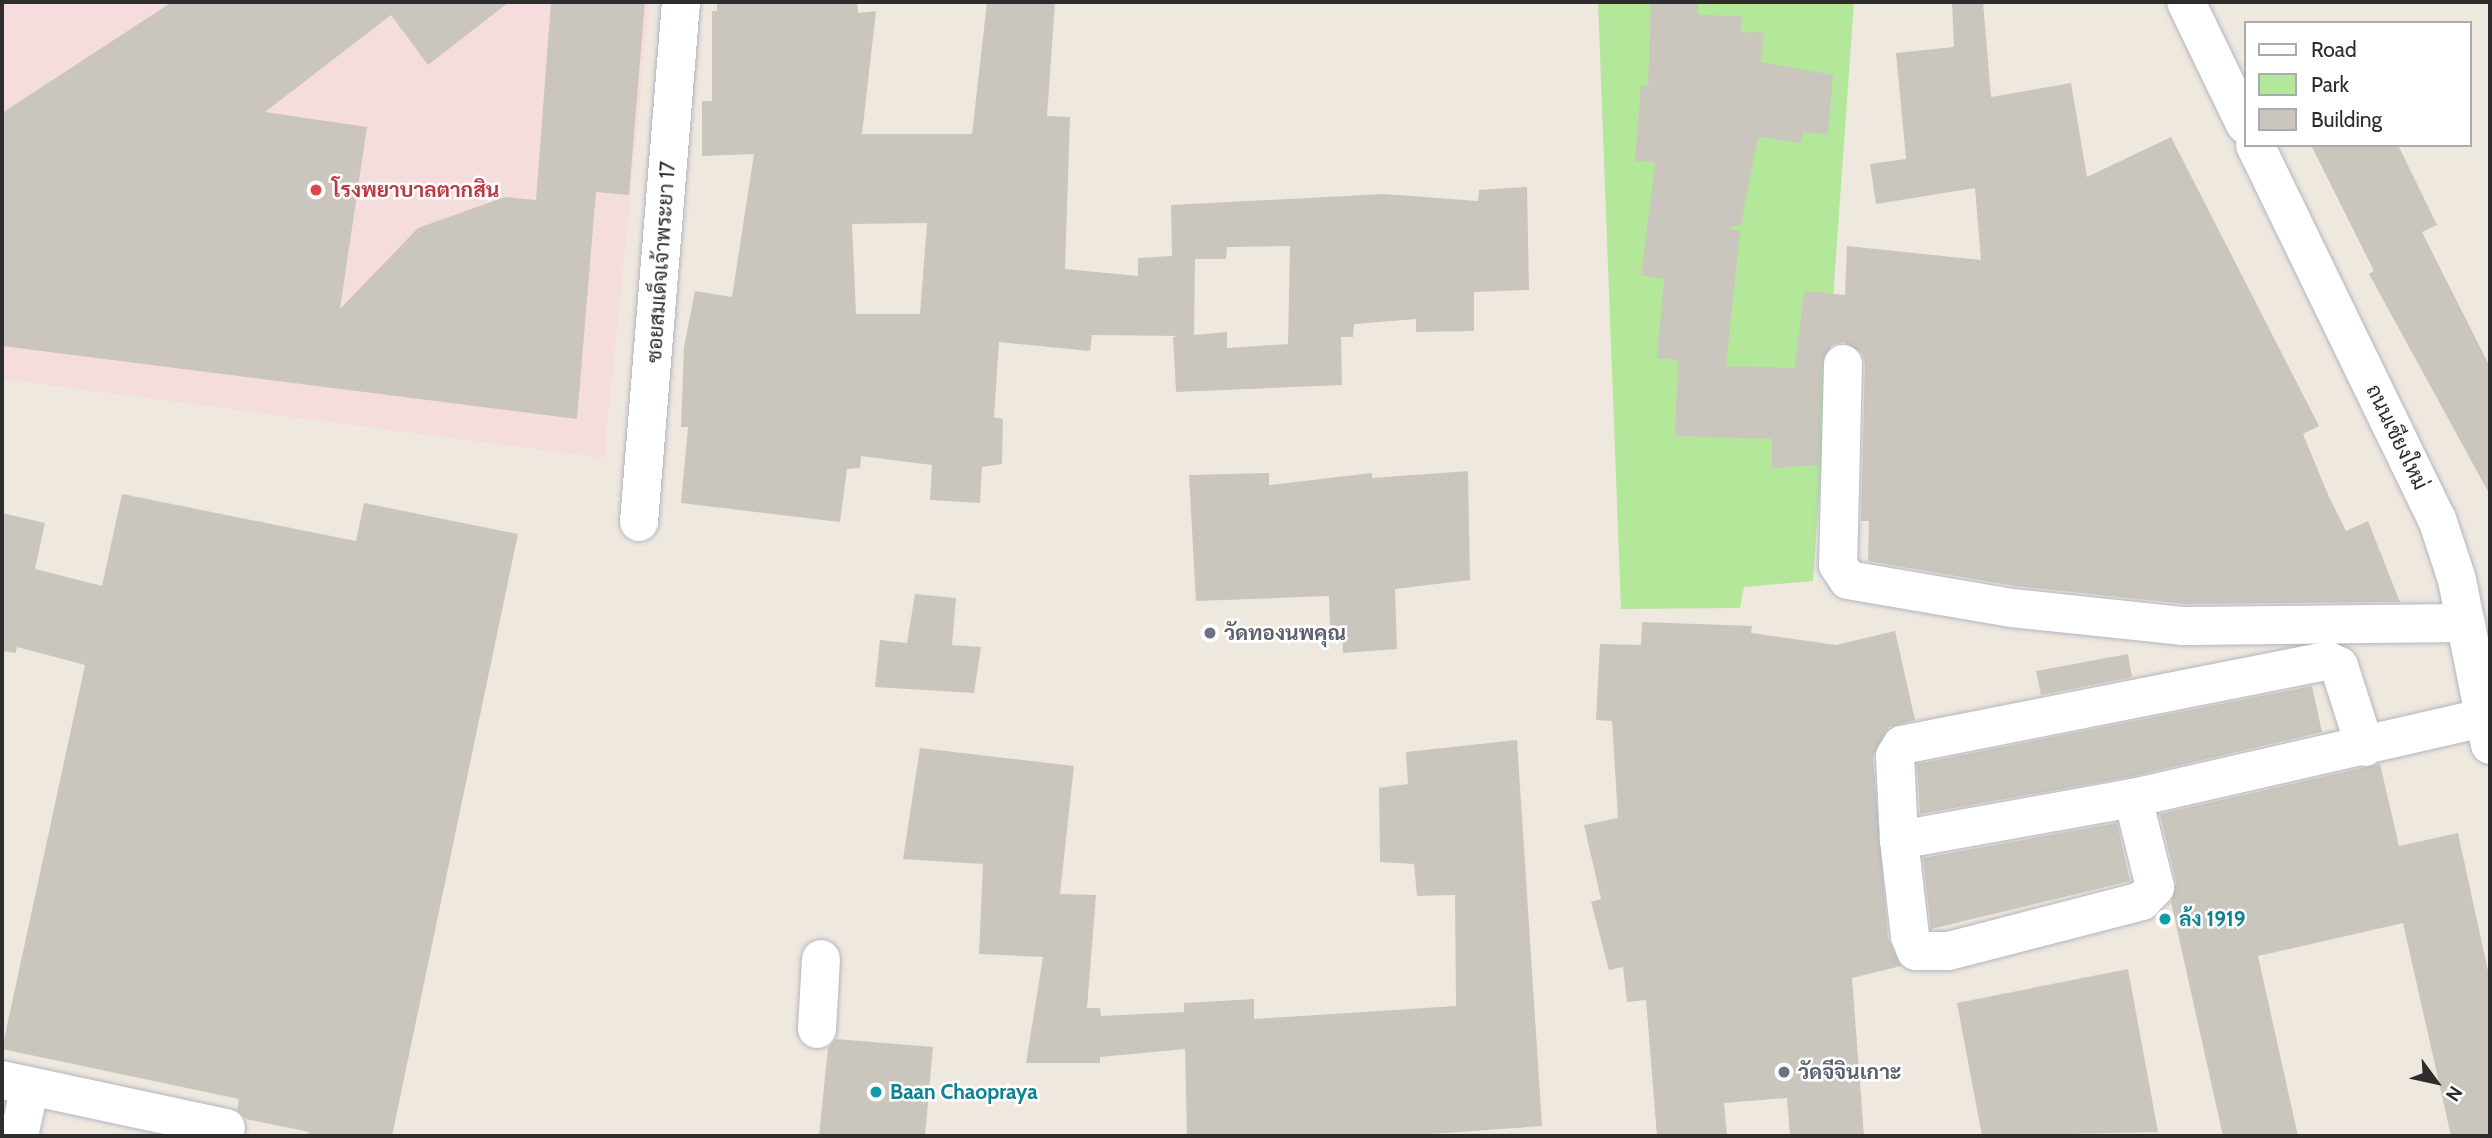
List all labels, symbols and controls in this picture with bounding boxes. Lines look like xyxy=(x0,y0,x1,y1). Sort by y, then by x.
legend xyxy=(2244,21,2471,147)
text: Road xyxy=(2311,37,2357,62)
text: Park xyxy=(2311,72,2349,97)
text: Building xyxy=(2311,107,2382,132)
street label: ซอยสมเด็จเจ้าพระยา 17 xyxy=(641,160,681,364)
place label: โรงพยาบาลตากสิน xyxy=(332,177,499,203)
marker: โรงพยาบาลตากสิน xyxy=(306,180,326,200)
street label: ถนนเชียงใหม่ xyxy=(2361,380,2433,494)
place label: วัดทองนพคุณ xyxy=(1224,620,1346,646)
marker: วัดทองนพคุณ xyxy=(1202,625,1218,641)
place label: ล้ง 1919 xyxy=(2179,906,2246,932)
marker: ล้ง 1919 xyxy=(2157,911,2173,927)
north arrow xyxy=(2401,1047,2471,1117)
place label: วัดจีจินเกาะ xyxy=(1798,1059,1901,1085)
marker: วัดจีจินเกาะ xyxy=(1776,1064,1792,1080)
place label: Baan Chaopraya xyxy=(890,1079,1038,1105)
text: N xyxy=(2441,1082,2467,1106)
marker: Baan Chaopraya xyxy=(868,1084,884,1100)

